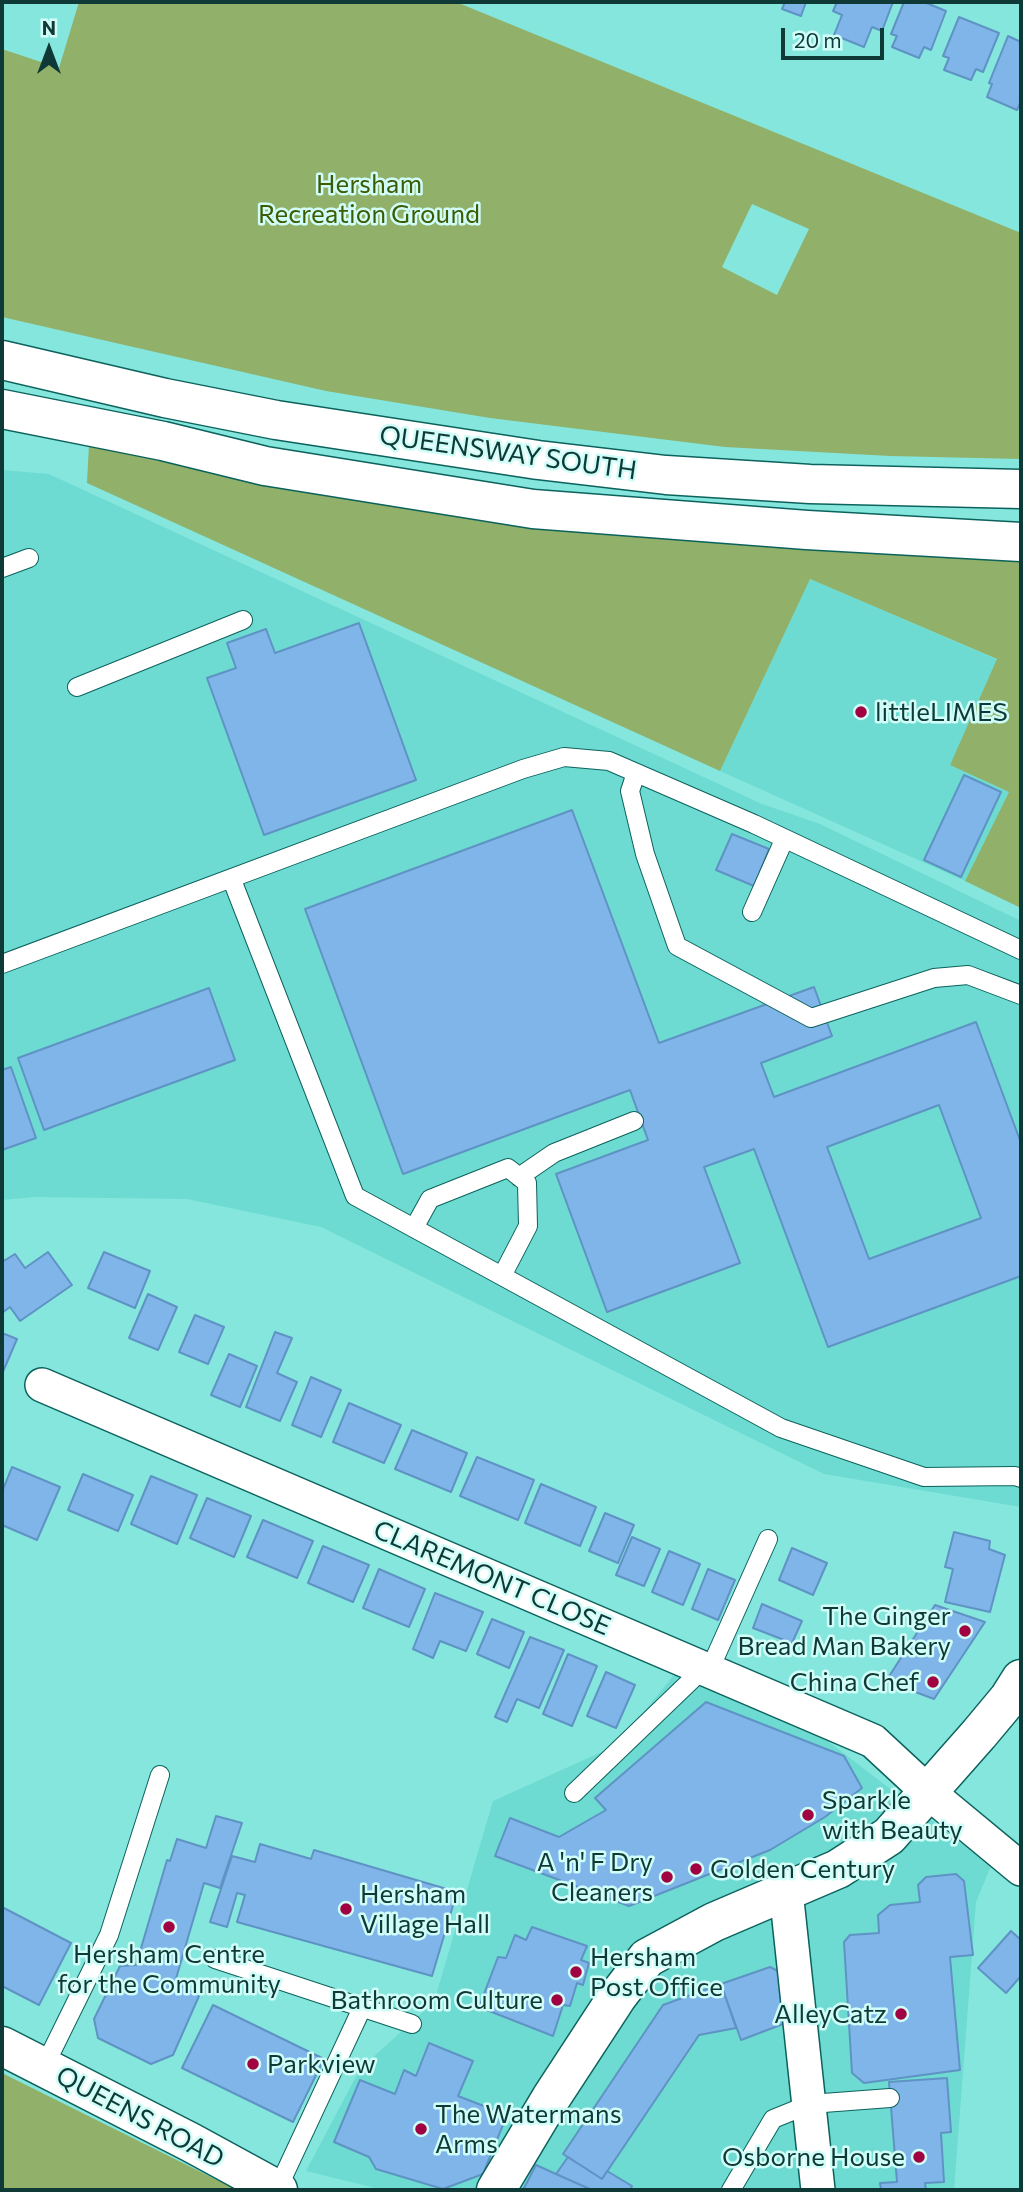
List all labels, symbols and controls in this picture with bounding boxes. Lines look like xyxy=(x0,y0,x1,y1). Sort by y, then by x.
north arrow xyxy=(14,14,84,84)
scale bar xyxy=(785,14,888,58)
text: N xyxy=(42,16,56,39)
text: 20 m xyxy=(794,27,842,52)
park label: Hersham Recreation Ground xyxy=(258,168,480,230)
street label: QUEENSWAY SOUTH xyxy=(377,420,639,486)
place label: littleLIMES xyxy=(875,696,1008,728)
marker: littleLIMES xyxy=(853,704,869,720)
street label: CLAREMONT CLOSE xyxy=(369,1514,615,1642)
place label: The Ginger Bread Man Bakery xyxy=(737,1600,951,1662)
marker: The Ginger Bread Man Bakery xyxy=(957,1623,973,1639)
place label: China Chef xyxy=(790,1666,919,1698)
marker: China Chef xyxy=(925,1674,941,1690)
place label: Sparkle with Beauty xyxy=(822,1784,963,1846)
marker: Sparkle with Beauty xyxy=(800,1807,816,1823)
place label: A 'n' F Dry Cleaners xyxy=(537,1846,653,1908)
place label: Golden Century xyxy=(710,1853,895,1885)
marker: Golden Century xyxy=(688,1861,704,1877)
marker: A 'n' F Dry Cleaners xyxy=(659,1869,675,1885)
place label: Hersham Village Hall xyxy=(360,1878,490,1940)
marker: Hersham Village Hall xyxy=(338,1901,354,1917)
marker: Hersham Centre for the Community xyxy=(161,1919,177,1935)
place label: Hersham Centre for the Community xyxy=(57,1938,281,2000)
place label: Hersham Post Office xyxy=(590,1941,723,2002)
marker: Hersham Post Office xyxy=(568,1964,584,1980)
place label: Bathroom Culture xyxy=(331,1984,543,2016)
marker: Bathroom Culture xyxy=(549,1992,565,2008)
place label: AlleyCatz xyxy=(774,1998,887,2030)
marker: AlleyCatz xyxy=(893,2006,909,2022)
place label: Parkview xyxy=(267,2048,376,2080)
marker: Parkview xyxy=(245,2056,261,2072)
street label: QUEENS ROAD xyxy=(51,2060,229,2174)
place label: The Watermans Arms xyxy=(435,2098,622,2160)
marker: The Watermans Arms xyxy=(413,2121,429,2137)
place label: Osborne House xyxy=(722,2141,905,2173)
marker: Osborne House xyxy=(911,2149,927,2165)

